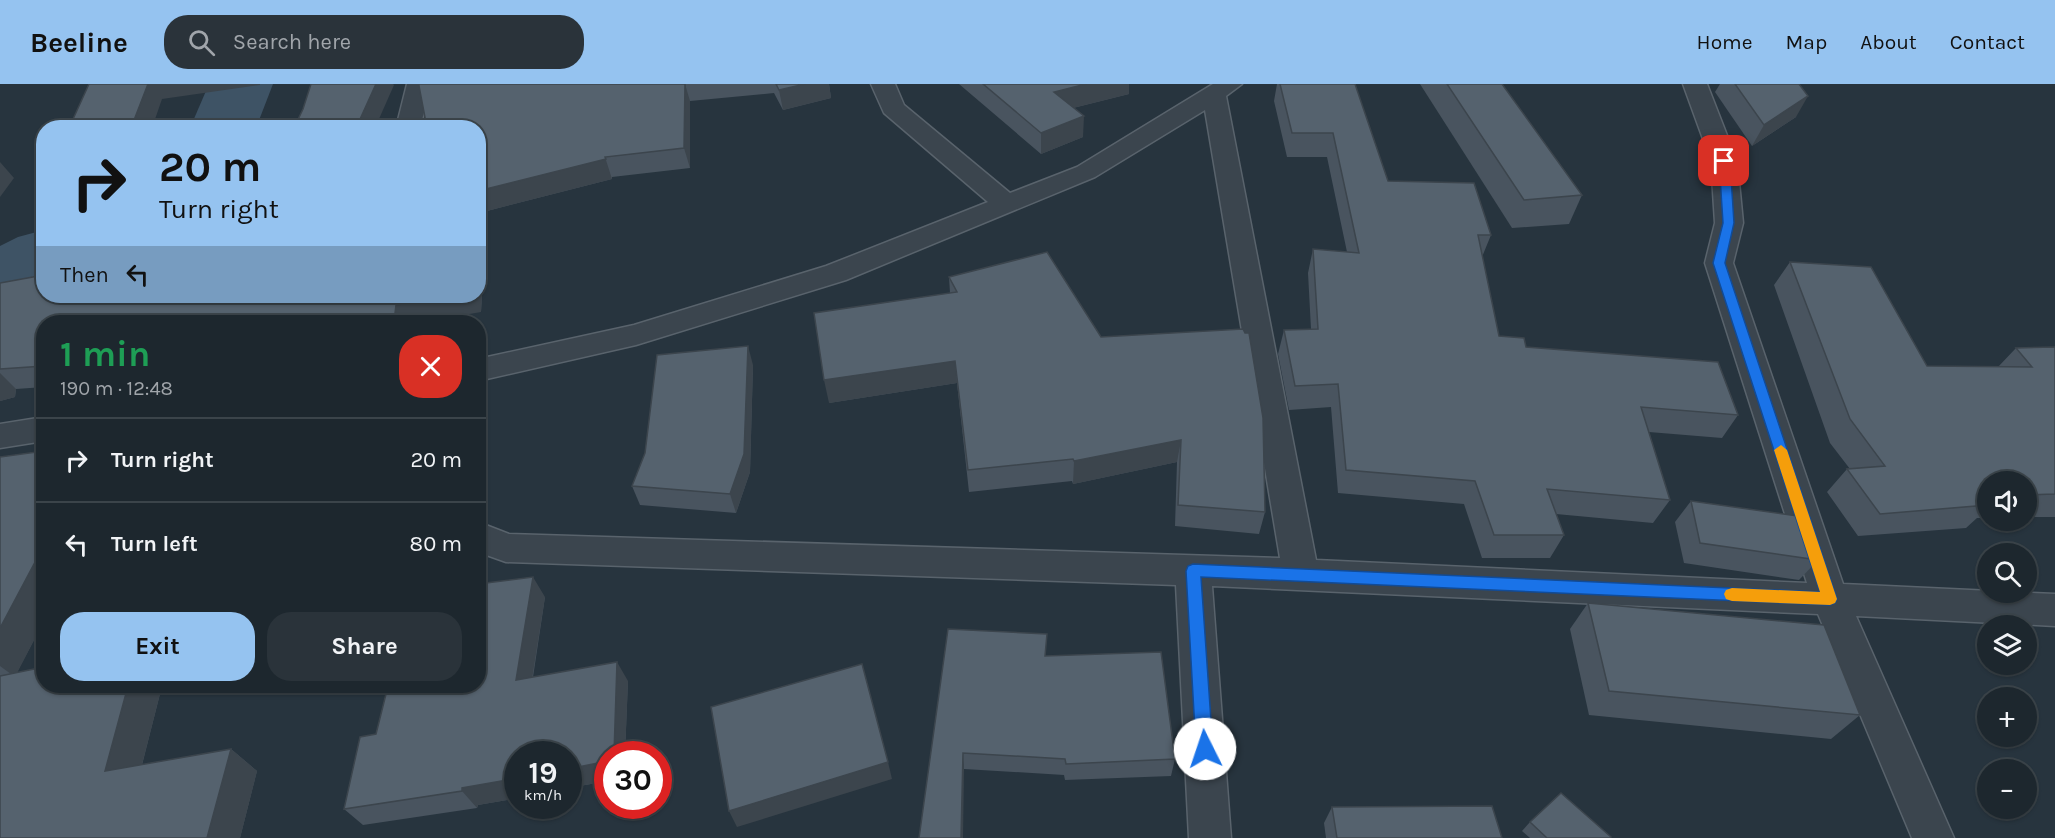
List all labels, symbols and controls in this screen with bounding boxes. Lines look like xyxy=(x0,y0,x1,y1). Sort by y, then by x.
search box xyxy=(164,15,584,69)
text: Beeline xyxy=(30,26,128,59)
icon: search xyxy=(185,26,218,59)
text: Search here xyxy=(233,29,351,55)
text: Home xyxy=(1697,30,1753,54)
text: Map xyxy=(1786,30,1827,54)
text: About xyxy=(1860,30,1917,54)
text: Contact xyxy=(1950,30,2025,54)
pin xyxy=(1698,135,1749,186)
text: 20 m xyxy=(159,142,261,192)
icon: right xyxy=(60,144,138,222)
icon: arrive xyxy=(1707,144,1740,177)
text: Turn right xyxy=(159,193,279,225)
icon: left xyxy=(121,258,154,291)
text: Then xyxy=(60,262,109,288)
text: 1 min xyxy=(60,333,150,375)
button: close xyxy=(399,335,462,398)
text: 190 m · 12:48 xyxy=(60,377,173,400)
icon: right xyxy=(60,444,93,477)
text: Turn right xyxy=(111,447,214,473)
text: 20 m xyxy=(410,447,462,473)
map controls xyxy=(1977,471,2037,819)
button: sound xyxy=(1977,471,2037,531)
icon: left xyxy=(60,528,93,561)
text: Turn left xyxy=(111,531,198,557)
text: 80 m xyxy=(410,531,462,557)
button: search xyxy=(1977,543,2037,603)
button: Exit xyxy=(60,612,255,681)
button: Share xyxy=(267,612,462,681)
button: layers xyxy=(1977,615,2037,675)
button: + xyxy=(1977,687,2037,747)
position arrow xyxy=(1173,717,1237,781)
speed limit sign: 30 xyxy=(594,741,672,819)
text: 19 xyxy=(528,755,557,791)
button: − xyxy=(1977,759,2037,819)
text: km/h xyxy=(524,786,562,804)

